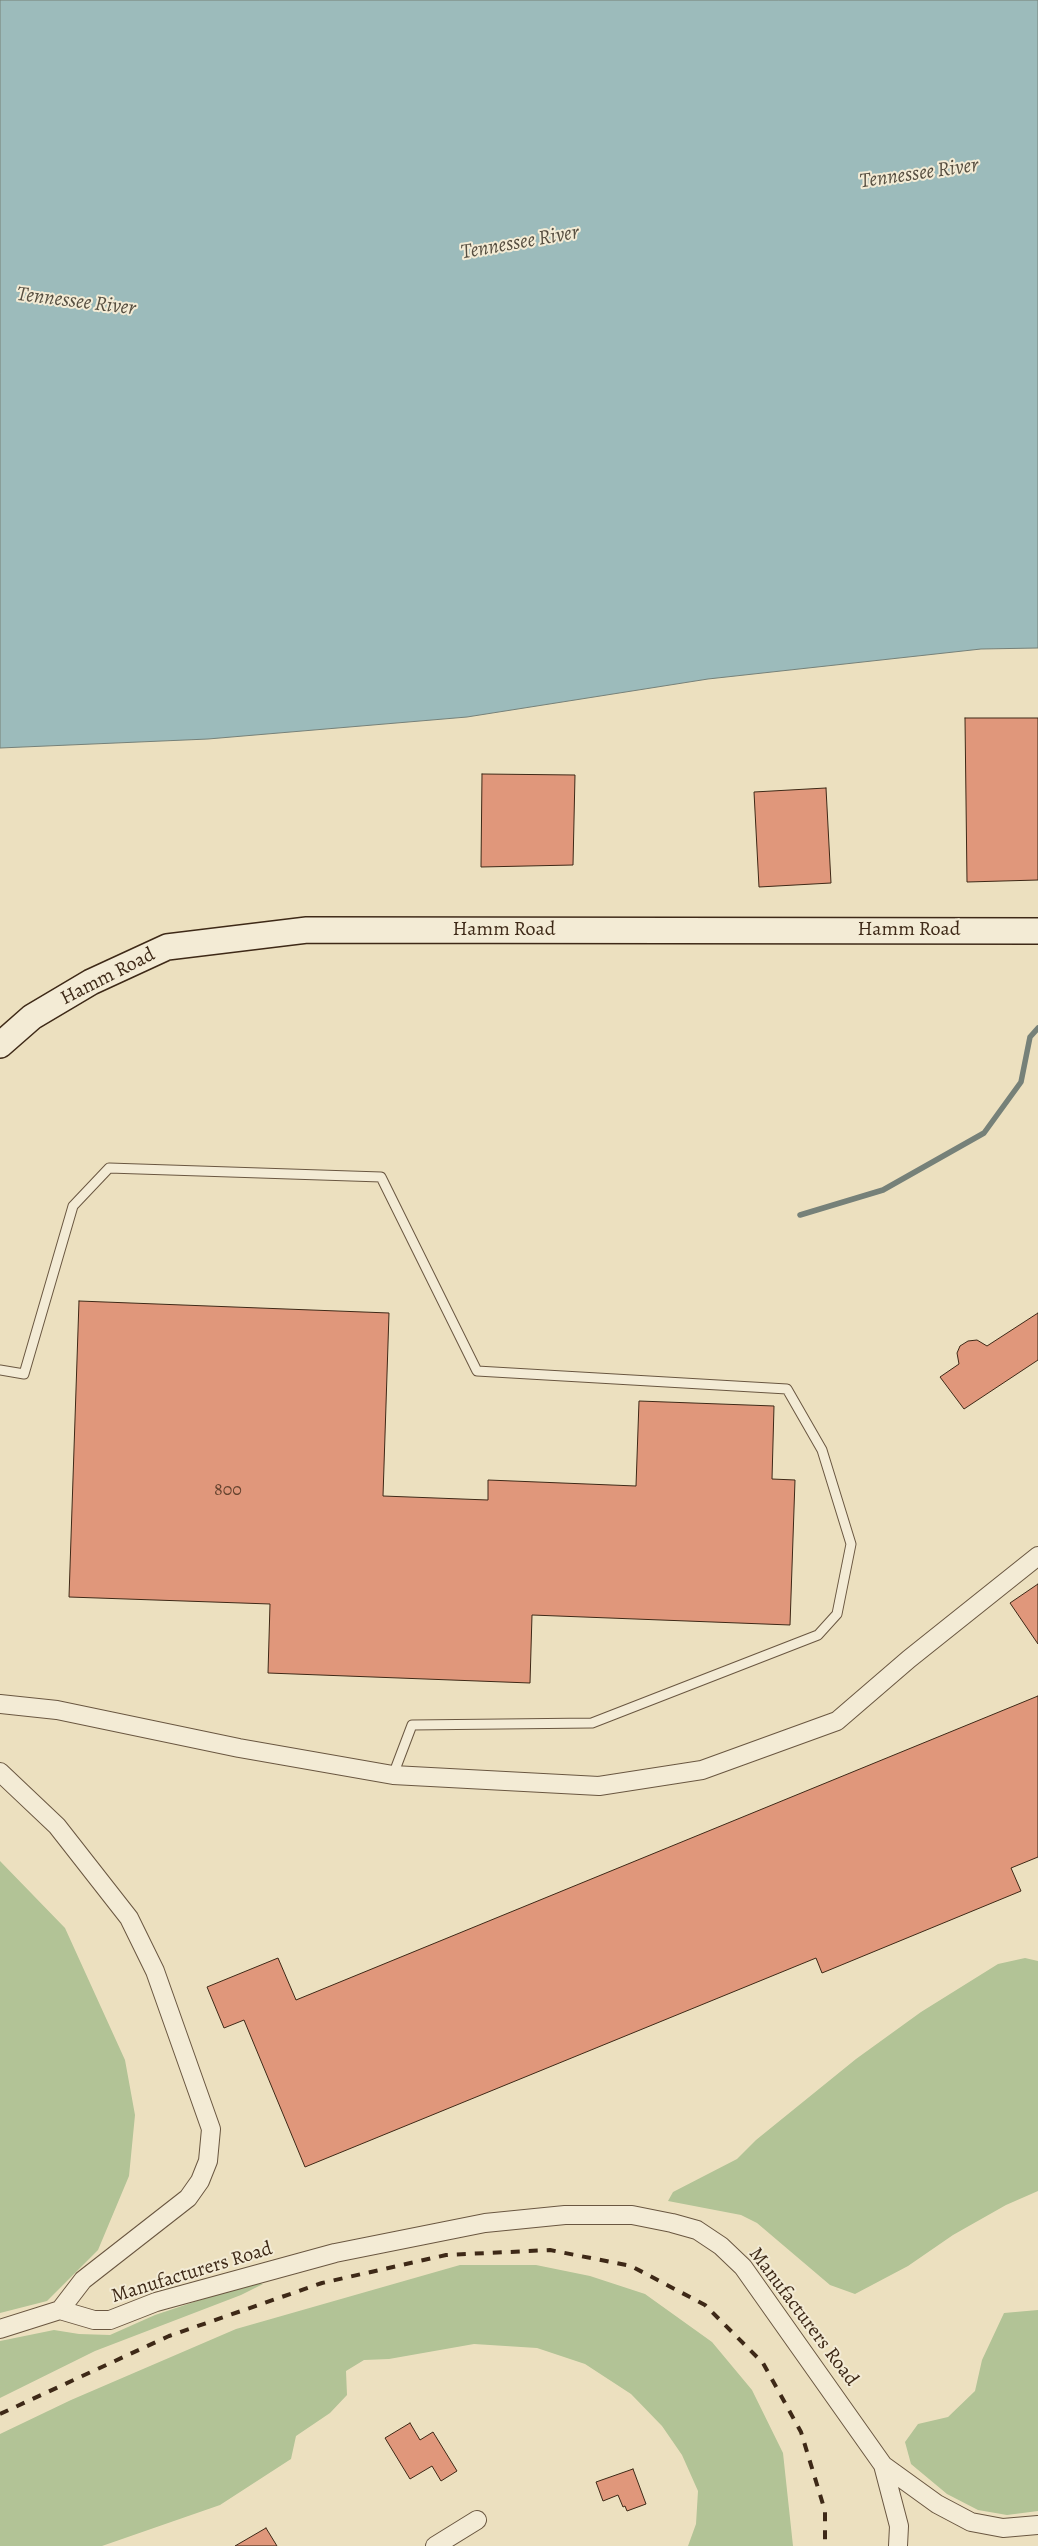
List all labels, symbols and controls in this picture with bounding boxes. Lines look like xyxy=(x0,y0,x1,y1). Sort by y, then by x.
water label: Tennessee River xyxy=(858,153,980,195)
water label: Tennessee River xyxy=(459,220,581,266)
water label: Tennessee River xyxy=(15,282,137,322)
street label: Hamm Road xyxy=(453,918,555,942)
street label: Hamm Road xyxy=(858,918,960,942)
street label: Hamm Road xyxy=(57,943,159,1011)
house number: 800 xyxy=(214,1480,242,1502)
street label: Manufacturers Road xyxy=(109,2237,275,2309)
street label: Manufacturers Road xyxy=(743,2243,863,2391)

